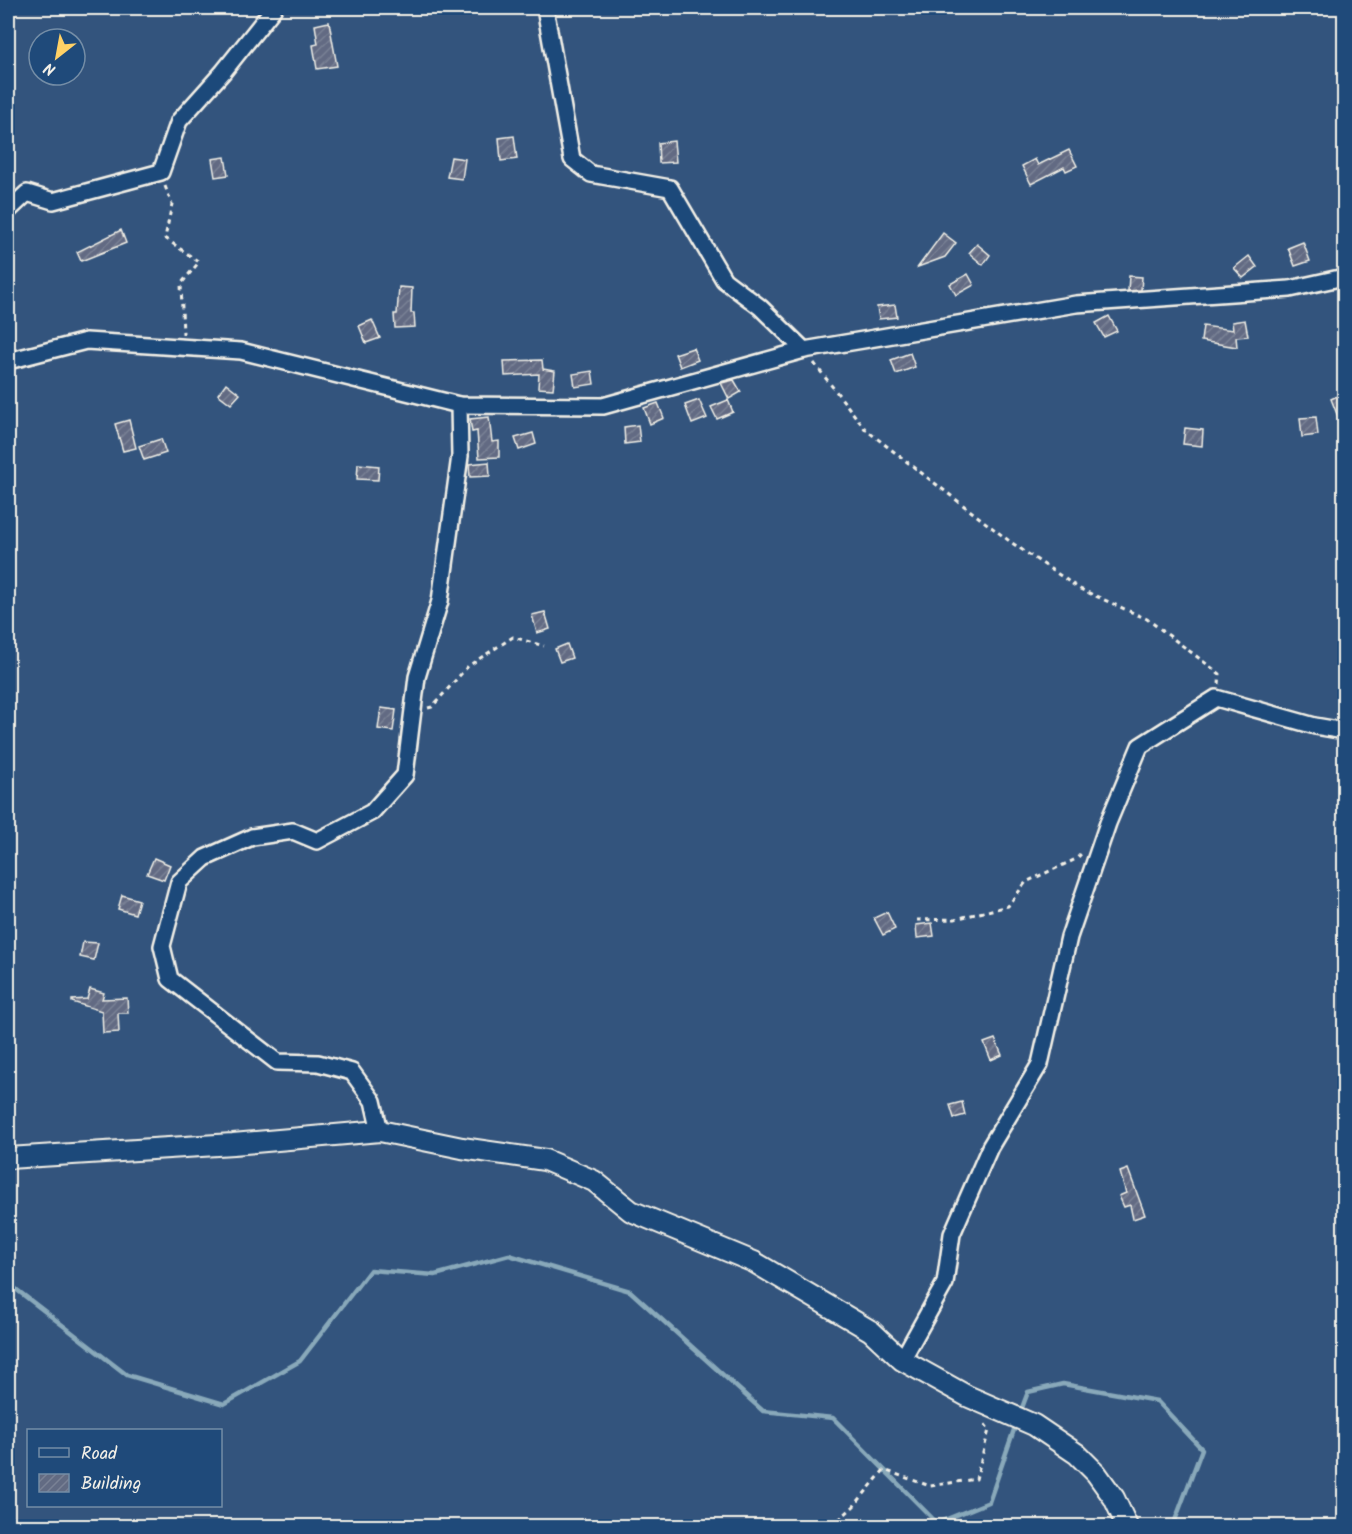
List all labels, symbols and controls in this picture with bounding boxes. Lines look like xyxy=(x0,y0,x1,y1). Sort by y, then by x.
north arrow xyxy=(27,27,87,87)
text: N xyxy=(39,55,61,82)
legend xyxy=(27,1429,222,1507)
text: Road xyxy=(81,1440,118,1469)
text: Building xyxy=(81,1470,141,1499)

